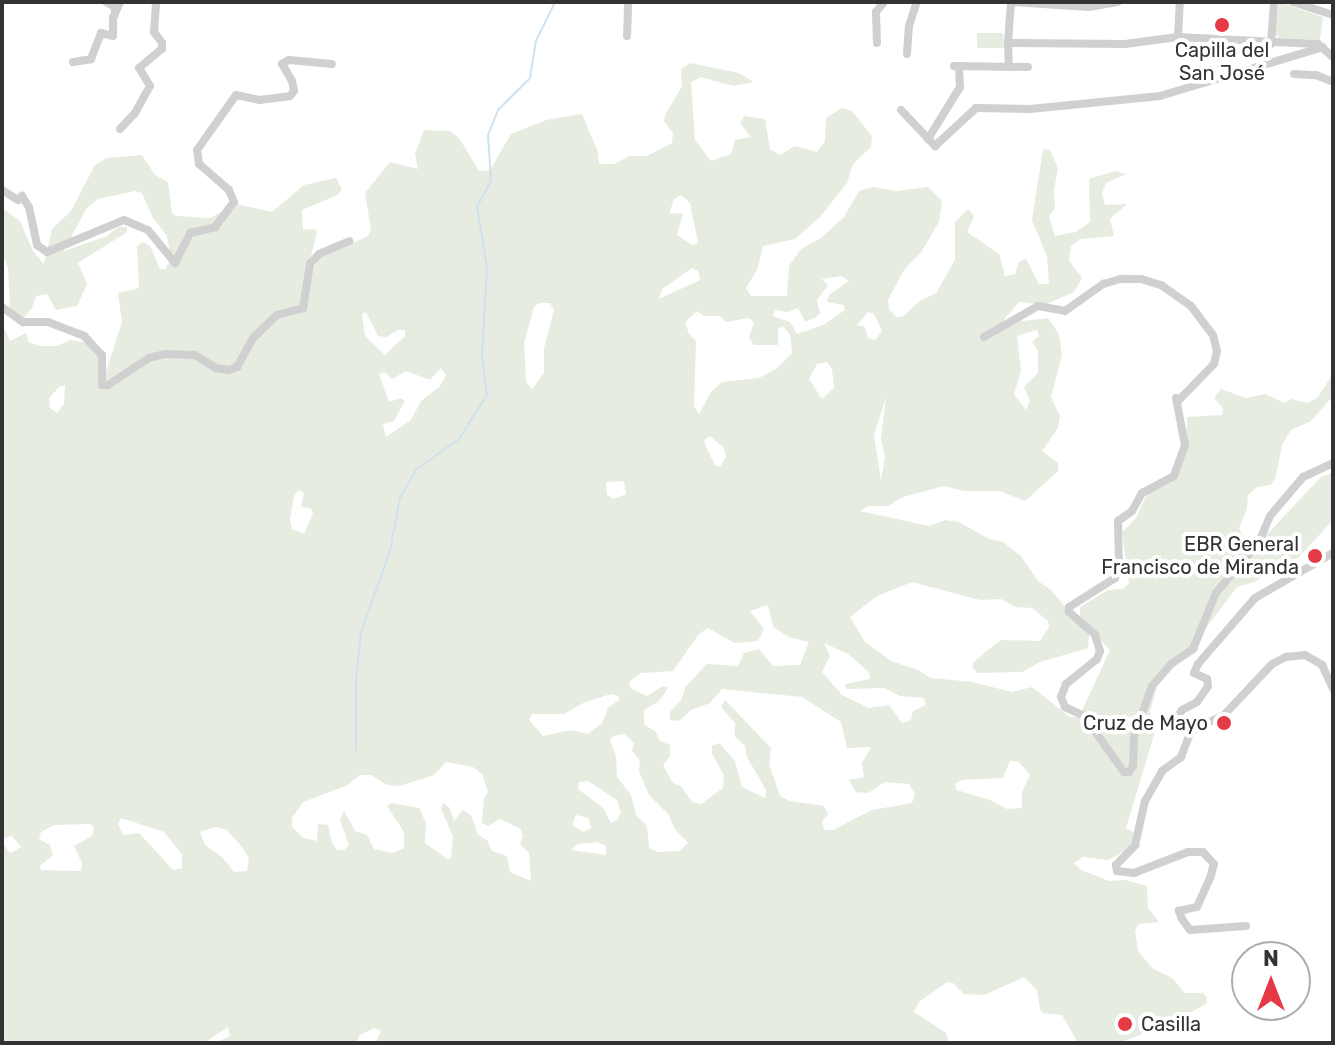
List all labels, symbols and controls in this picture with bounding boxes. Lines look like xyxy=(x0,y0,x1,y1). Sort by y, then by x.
marker: Capilla del San José xyxy=(1213,16,1231,34)
place label: Capilla del San José xyxy=(1175,38,1269,85)
place label: EBR General Francisco de Miranda xyxy=(1101,532,1299,579)
marker: EBR General Francisco de Miranda xyxy=(1306,547,1324,565)
place label: Cruz de Mayo xyxy=(1083,711,1208,735)
marker: Cruz de Mayo xyxy=(1215,714,1233,732)
north arrow xyxy=(1231,941,1311,1021)
text: N xyxy=(1263,945,1279,972)
place label: Casilla xyxy=(1141,1012,1201,1036)
marker: Casilla xyxy=(1116,1015,1134,1033)

